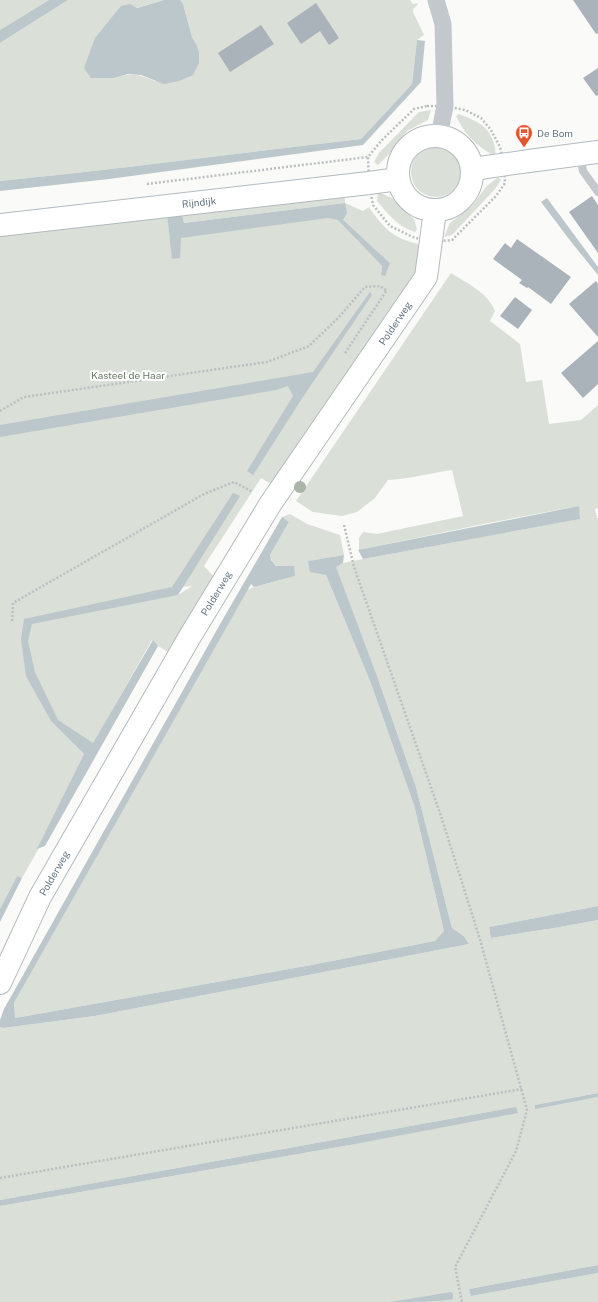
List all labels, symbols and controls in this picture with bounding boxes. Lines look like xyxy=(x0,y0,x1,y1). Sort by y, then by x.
bus stop icon: De Bom xyxy=(514,123,534,148)
place label: De Bom xyxy=(537,127,573,139)
street label: Rijndijk xyxy=(181,194,217,210)
street label: Polderweg xyxy=(376,299,414,347)
park label: Kasteel de Haar xyxy=(91,369,165,381)
street label: Polderweg xyxy=(198,569,234,617)
street label: Polderweg xyxy=(36,848,72,898)

